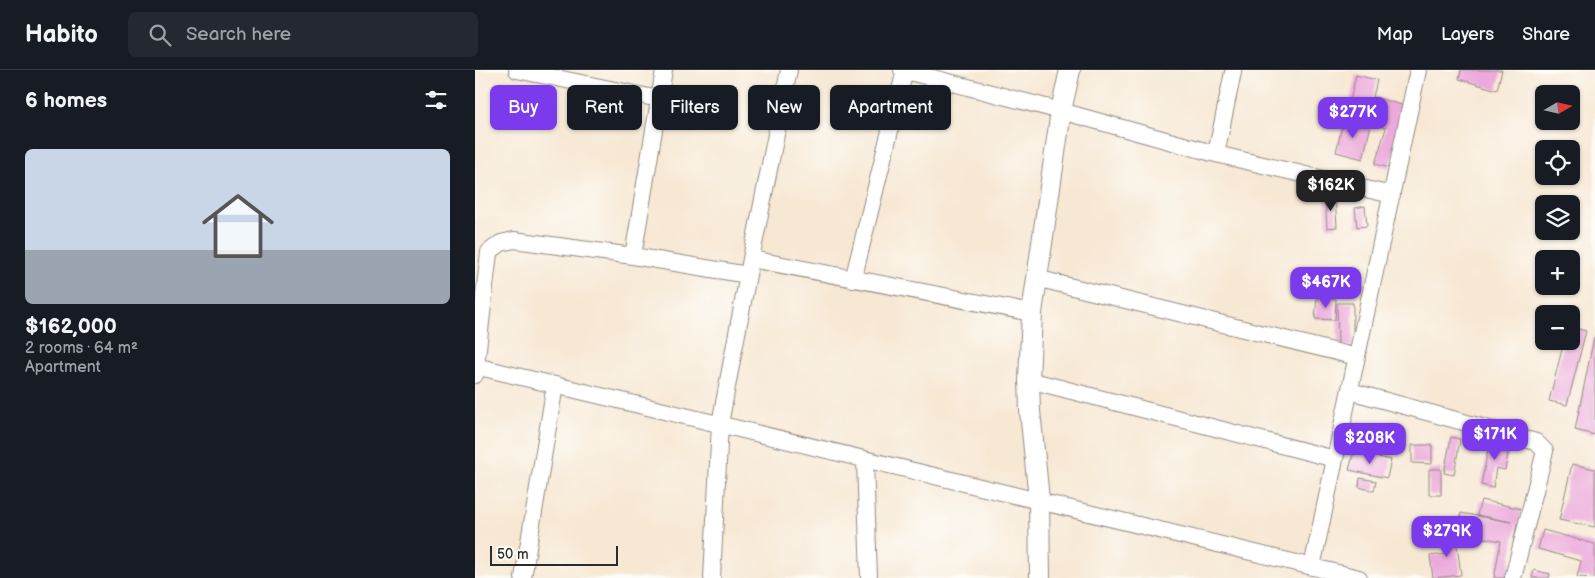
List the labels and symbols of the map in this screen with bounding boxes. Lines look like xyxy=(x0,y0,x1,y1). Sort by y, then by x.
north arrow xyxy=(1535,85,1580,130)
pin: $277K xyxy=(1318,97,1388,139)
pin: $162K xyxy=(1296,170,1366,212)
pin: $467K xyxy=(1291,266,1361,309)
pin: $171K xyxy=(1460,418,1530,461)
pin: $208K xyxy=(1335,422,1405,465)
pin: $279K xyxy=(1412,516,1482,558)
scale bar xyxy=(490,543,617,566)

